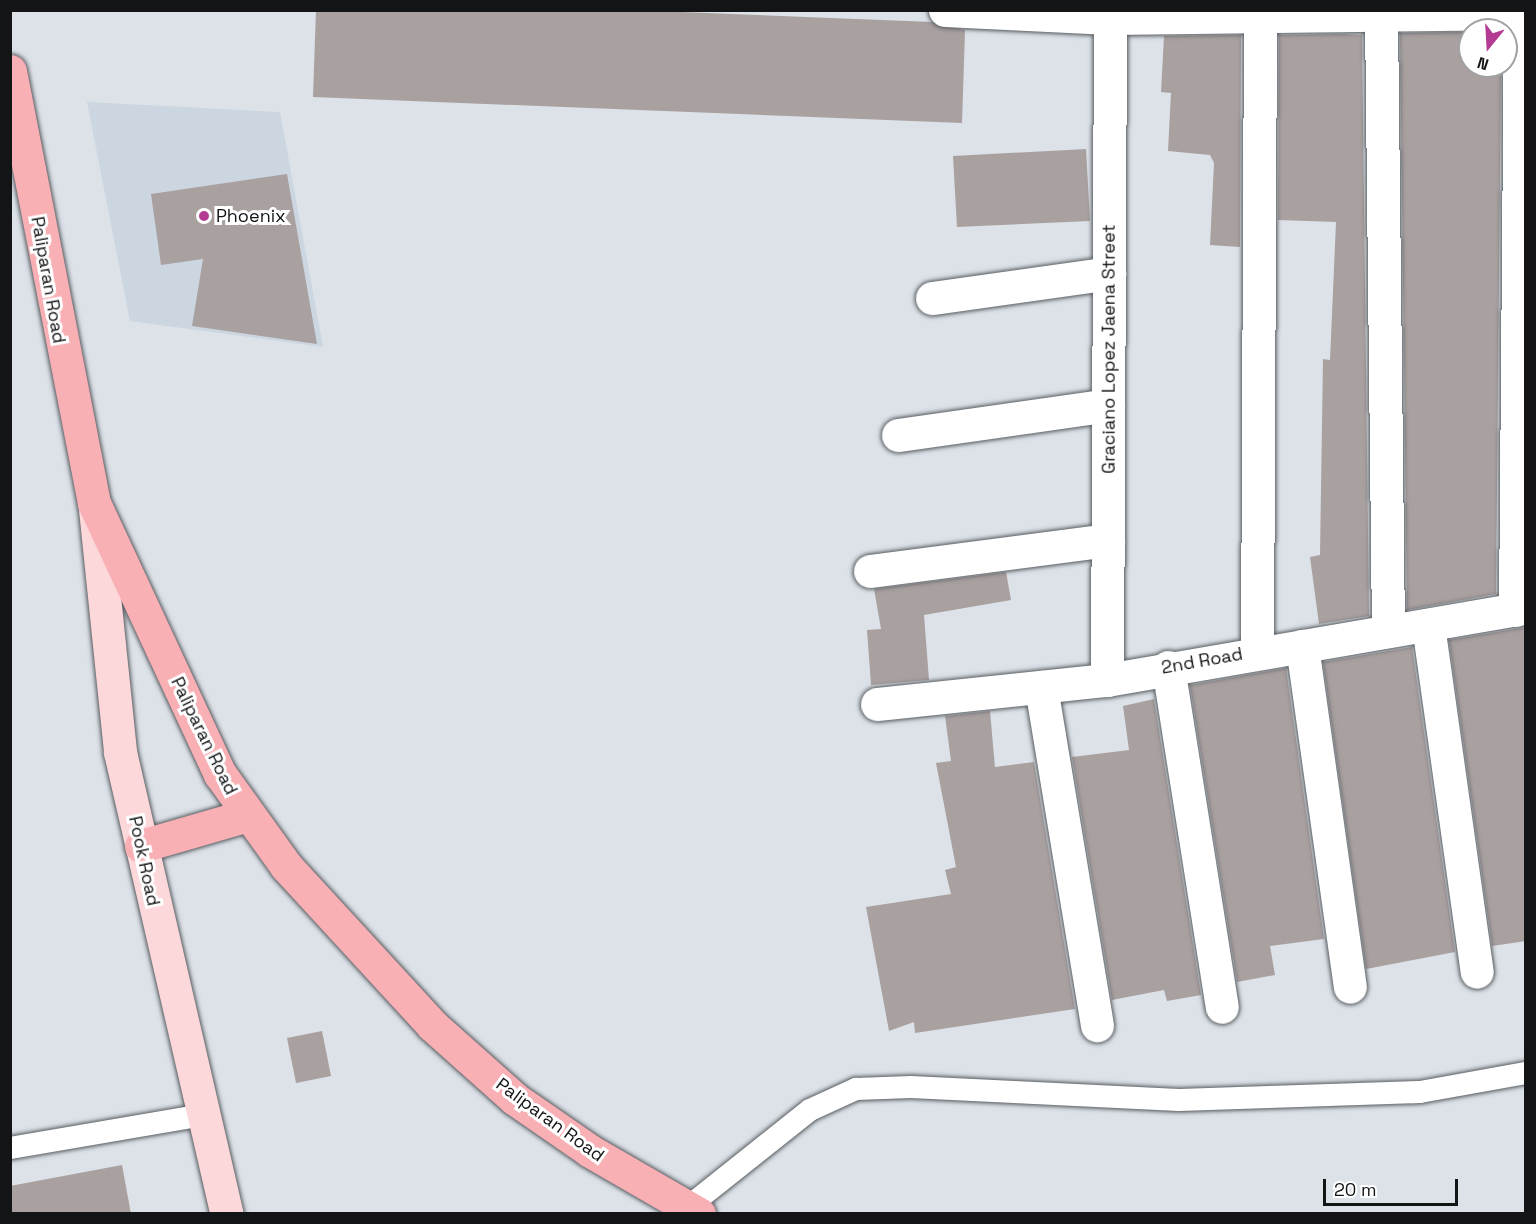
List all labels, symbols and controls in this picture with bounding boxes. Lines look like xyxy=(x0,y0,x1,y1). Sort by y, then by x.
north arrow xyxy=(1458,18,1518,78)
text: N xyxy=(1475,52,1491,75)
place label: Phoenix xyxy=(216,205,286,227)
marker: Phoenix xyxy=(197,209,211,223)
street label: Paliparan Road xyxy=(26,215,70,345)
street label: Graciano Lopez Jaena Street xyxy=(1098,224,1120,474)
street label: 2nd Road xyxy=(1160,643,1244,679)
street label: Paliparan Road xyxy=(166,674,242,798)
street label: Pook Road xyxy=(124,814,164,908)
street label: Paliparan Road xyxy=(492,1074,608,1166)
scale bar xyxy=(1326,1167,1461,1205)
text: 20 m xyxy=(1334,1178,1377,1201)

